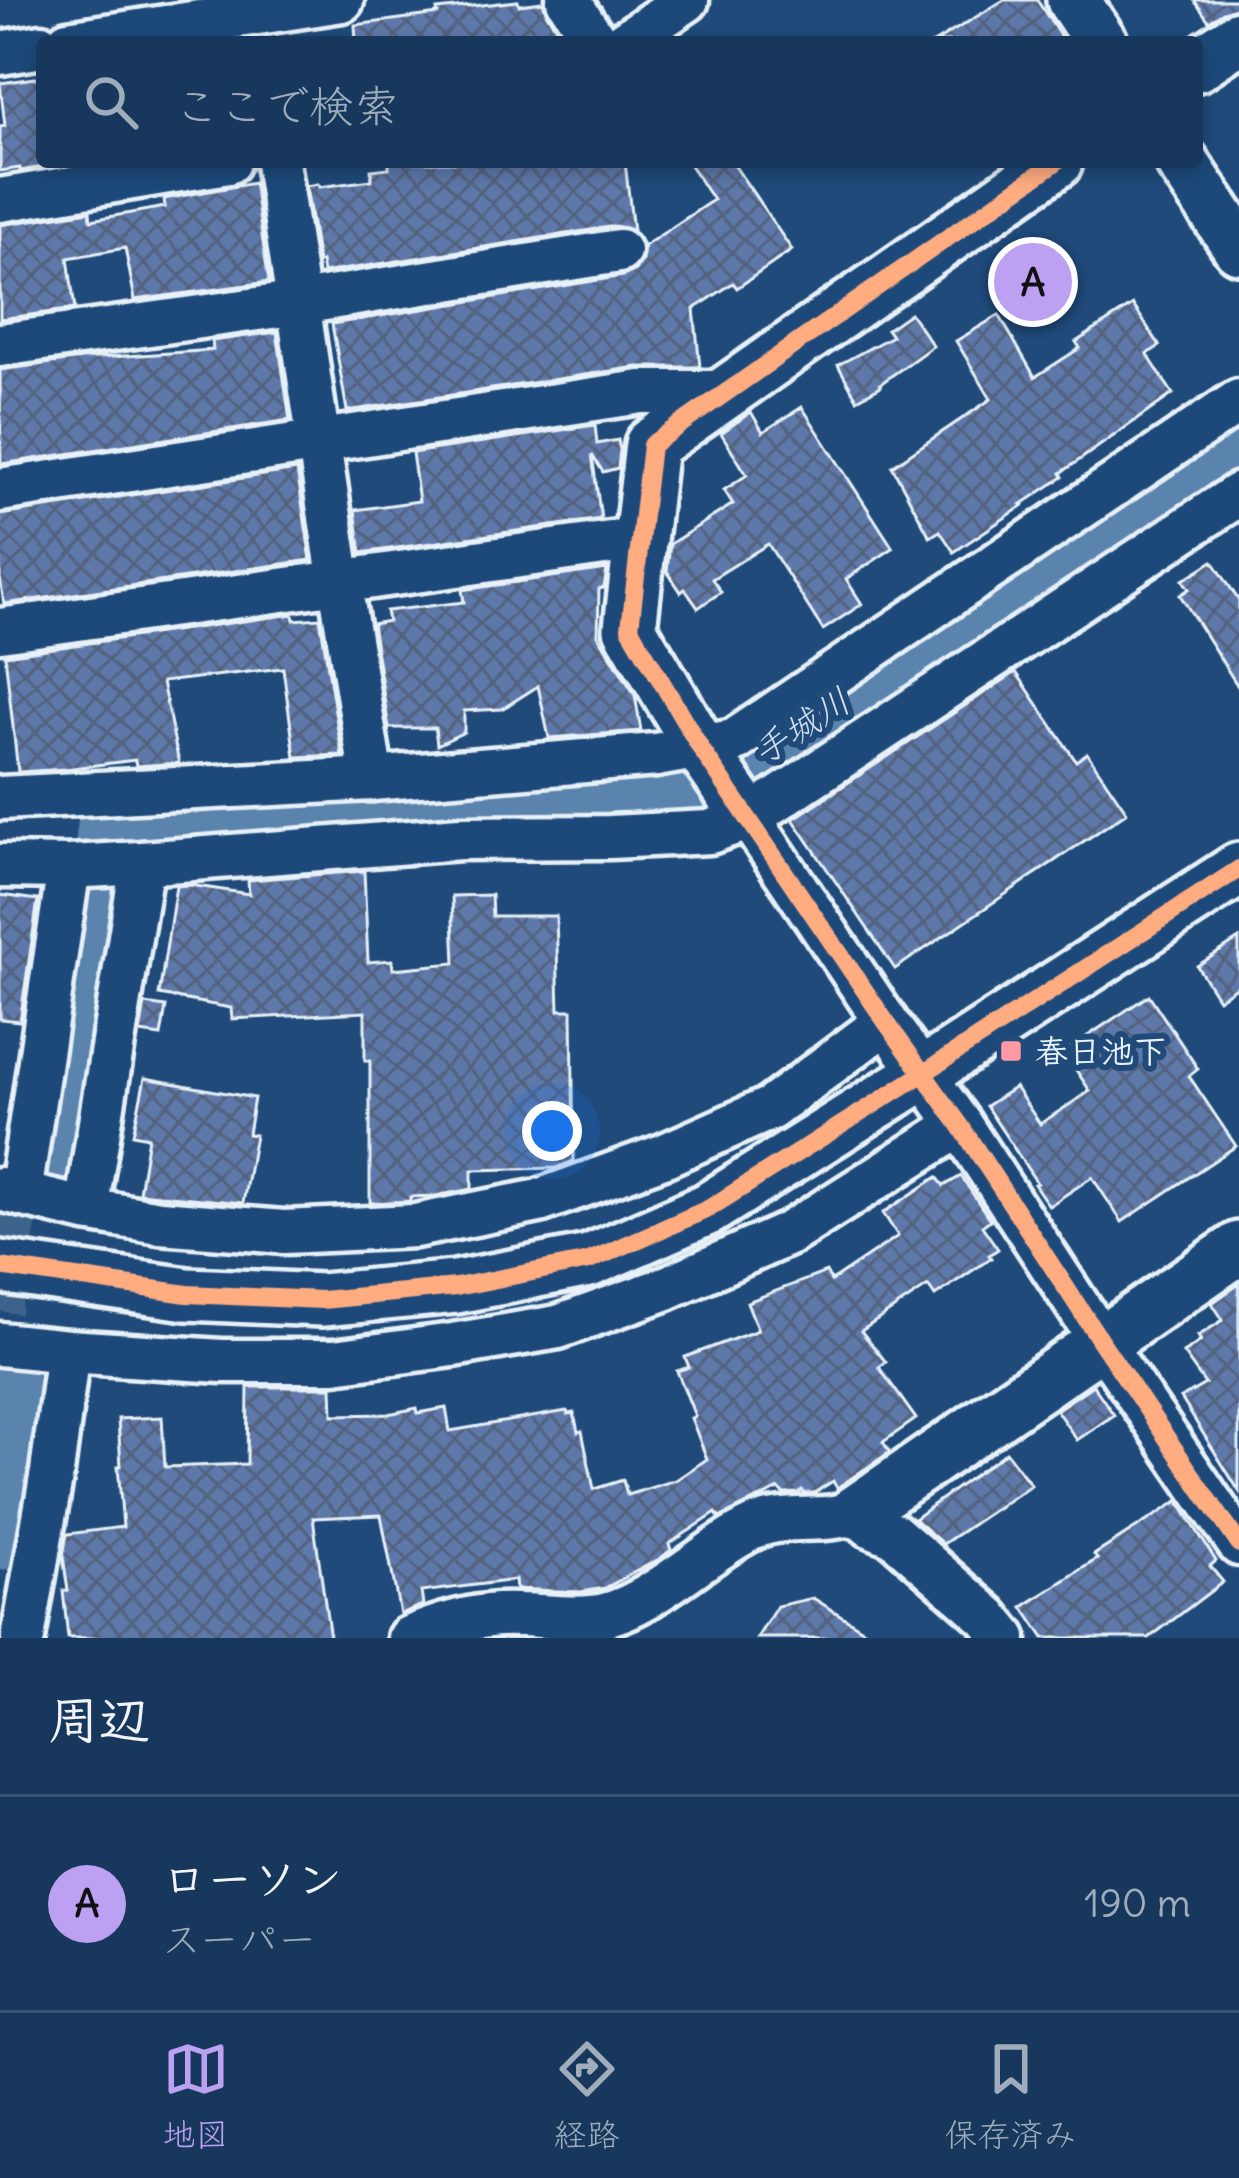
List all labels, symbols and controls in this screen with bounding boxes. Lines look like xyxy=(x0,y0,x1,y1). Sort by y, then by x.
search box xyxy=(36,36,1203,168)
icon: search xyxy=(78,69,144,135)
text: ここで検索 xyxy=(174,78,399,134)
pin: A xyxy=(994,237,1072,327)
water label: 手城川 xyxy=(744,678,859,775)
place label: 春日池下 xyxy=(1035,1030,1167,1072)
marker: 春日池下 xyxy=(998,1038,1024,1064)
your location xyxy=(522,1101,582,1161)
text: 周辺 xyxy=(48,1688,150,1752)
text: ローソン xyxy=(162,1851,342,1907)
text: A xyxy=(74,1879,100,1928)
text: 190 m xyxy=(1084,1879,1191,1928)
text: スーパー xyxy=(162,1915,316,1964)
tab: 地図 xyxy=(163,2036,229,2156)
tab: 経路 xyxy=(554,2036,620,2156)
tab: 保存済み xyxy=(945,2036,1077,2156)

